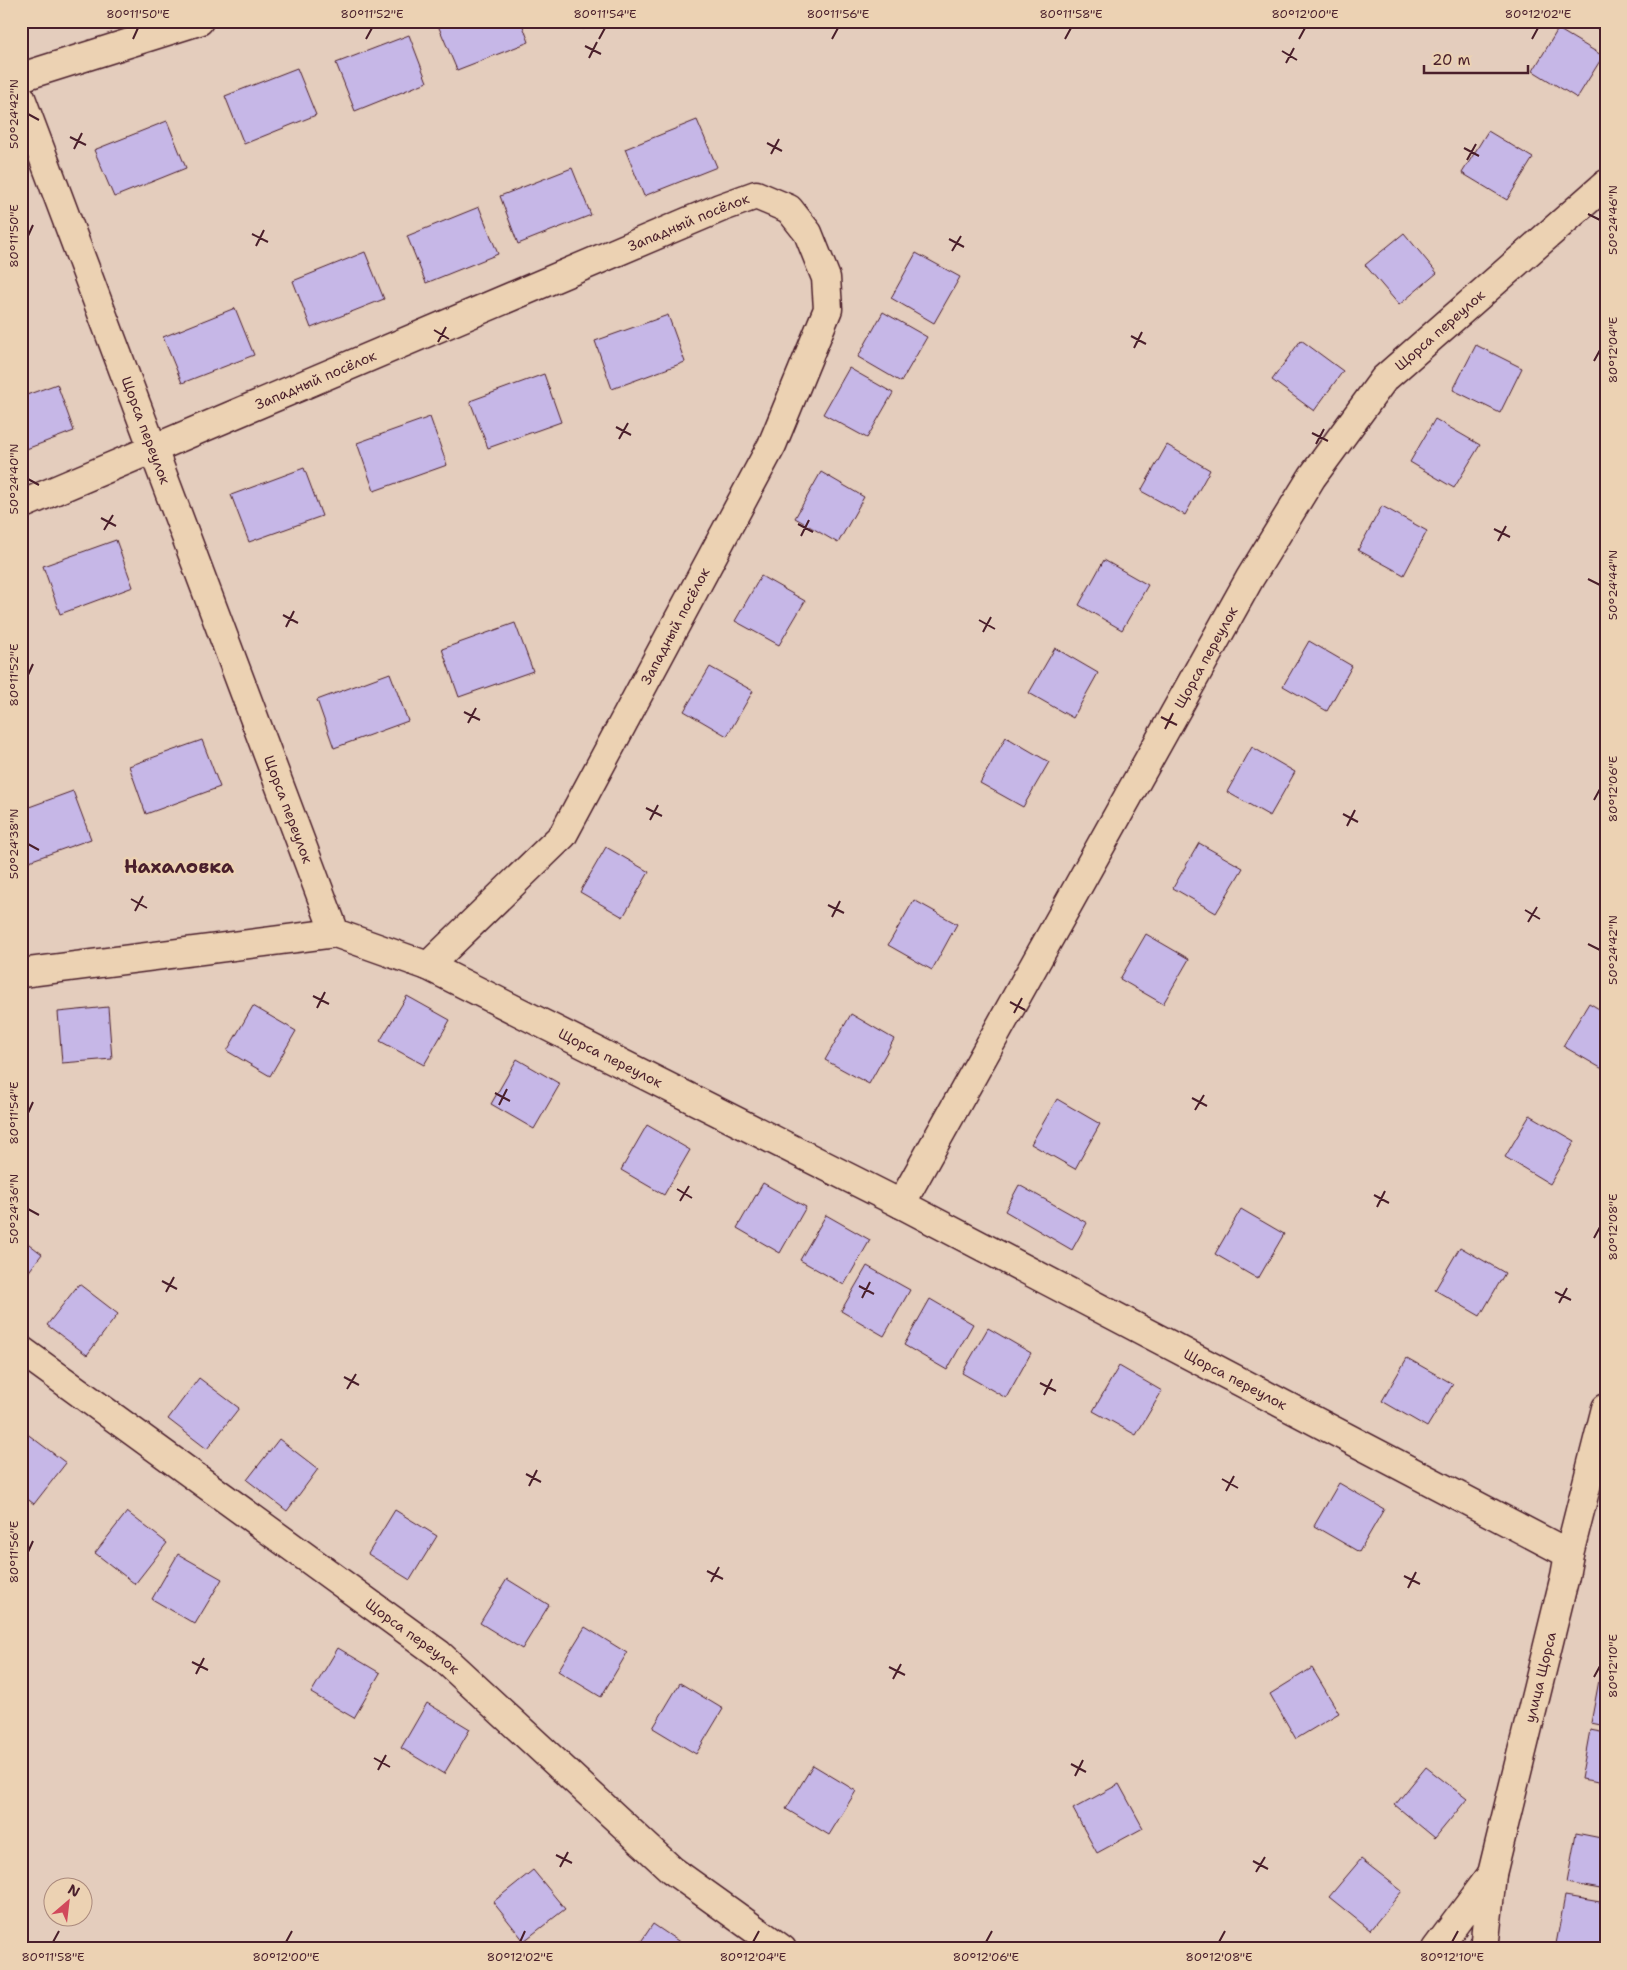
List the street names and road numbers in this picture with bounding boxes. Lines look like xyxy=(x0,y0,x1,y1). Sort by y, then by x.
street label: Западный посёлок xyxy=(625,189,752,255)
street label: Щорса переулок xyxy=(1391,285,1489,374)
street label: Западный посёлок xyxy=(252,346,379,414)
street label: Щорса переулок xyxy=(117,374,175,487)
street label: Западный посёлок xyxy=(637,564,714,688)
street label: Щорса переулок xyxy=(1170,603,1242,711)
street label: Щорса переулок xyxy=(260,753,317,866)
street label: Щорса переулок xyxy=(556,1024,666,1092)
street label: Щорса переулок xyxy=(1181,1345,1291,1414)
street label: Щорса переулок xyxy=(362,1595,464,1678)
street label: улица Щорса xyxy=(1520,1630,1560,1725)

